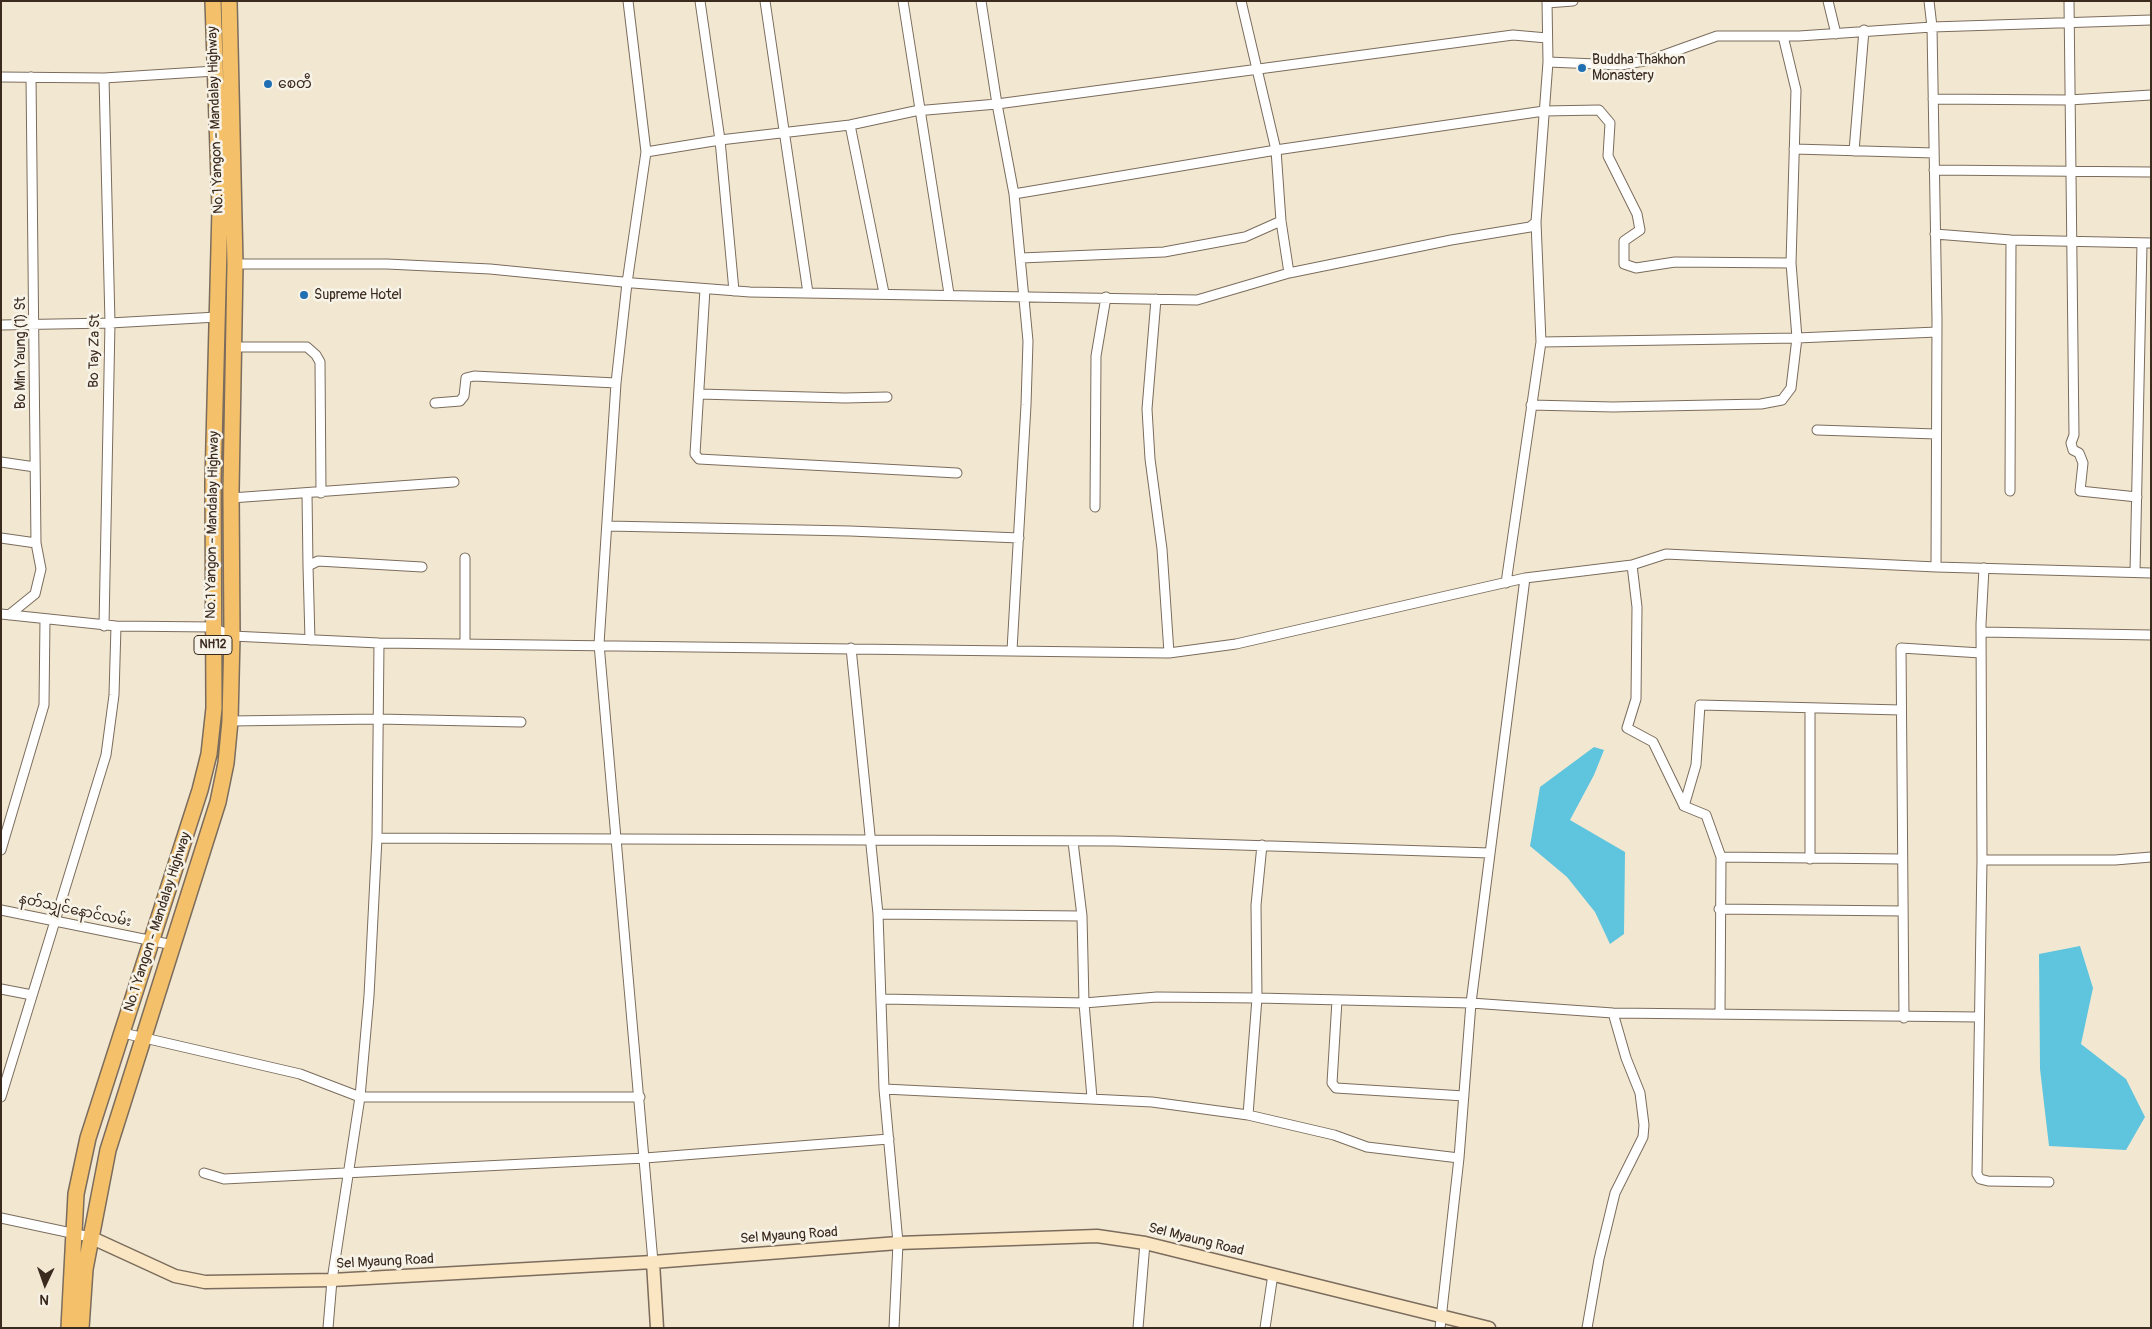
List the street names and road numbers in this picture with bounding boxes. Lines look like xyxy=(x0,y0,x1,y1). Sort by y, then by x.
street label: No.1 Yangon - Mandalay Highway xyxy=(204,26,228,214)
street label: Bo Min Yaung (1) St xyxy=(13,297,29,409)
street label: Bo Tay Za St xyxy=(86,314,104,388)
street label: No.1 Yangon - Mandalay Highway xyxy=(203,431,223,619)
road number: NH12 xyxy=(194,636,232,654)
street label: No.1 Yangon - Mandalay Highway xyxy=(121,830,195,1014)
street label: နတ်သျှင်နောင်လမ်း xyxy=(17,891,133,931)
street label: Sel Myaung Road xyxy=(1147,1220,1245,1260)
street label: Sel Myaung Road xyxy=(740,1224,838,1248)
street label: Sel Myaung Road xyxy=(336,1251,434,1273)

